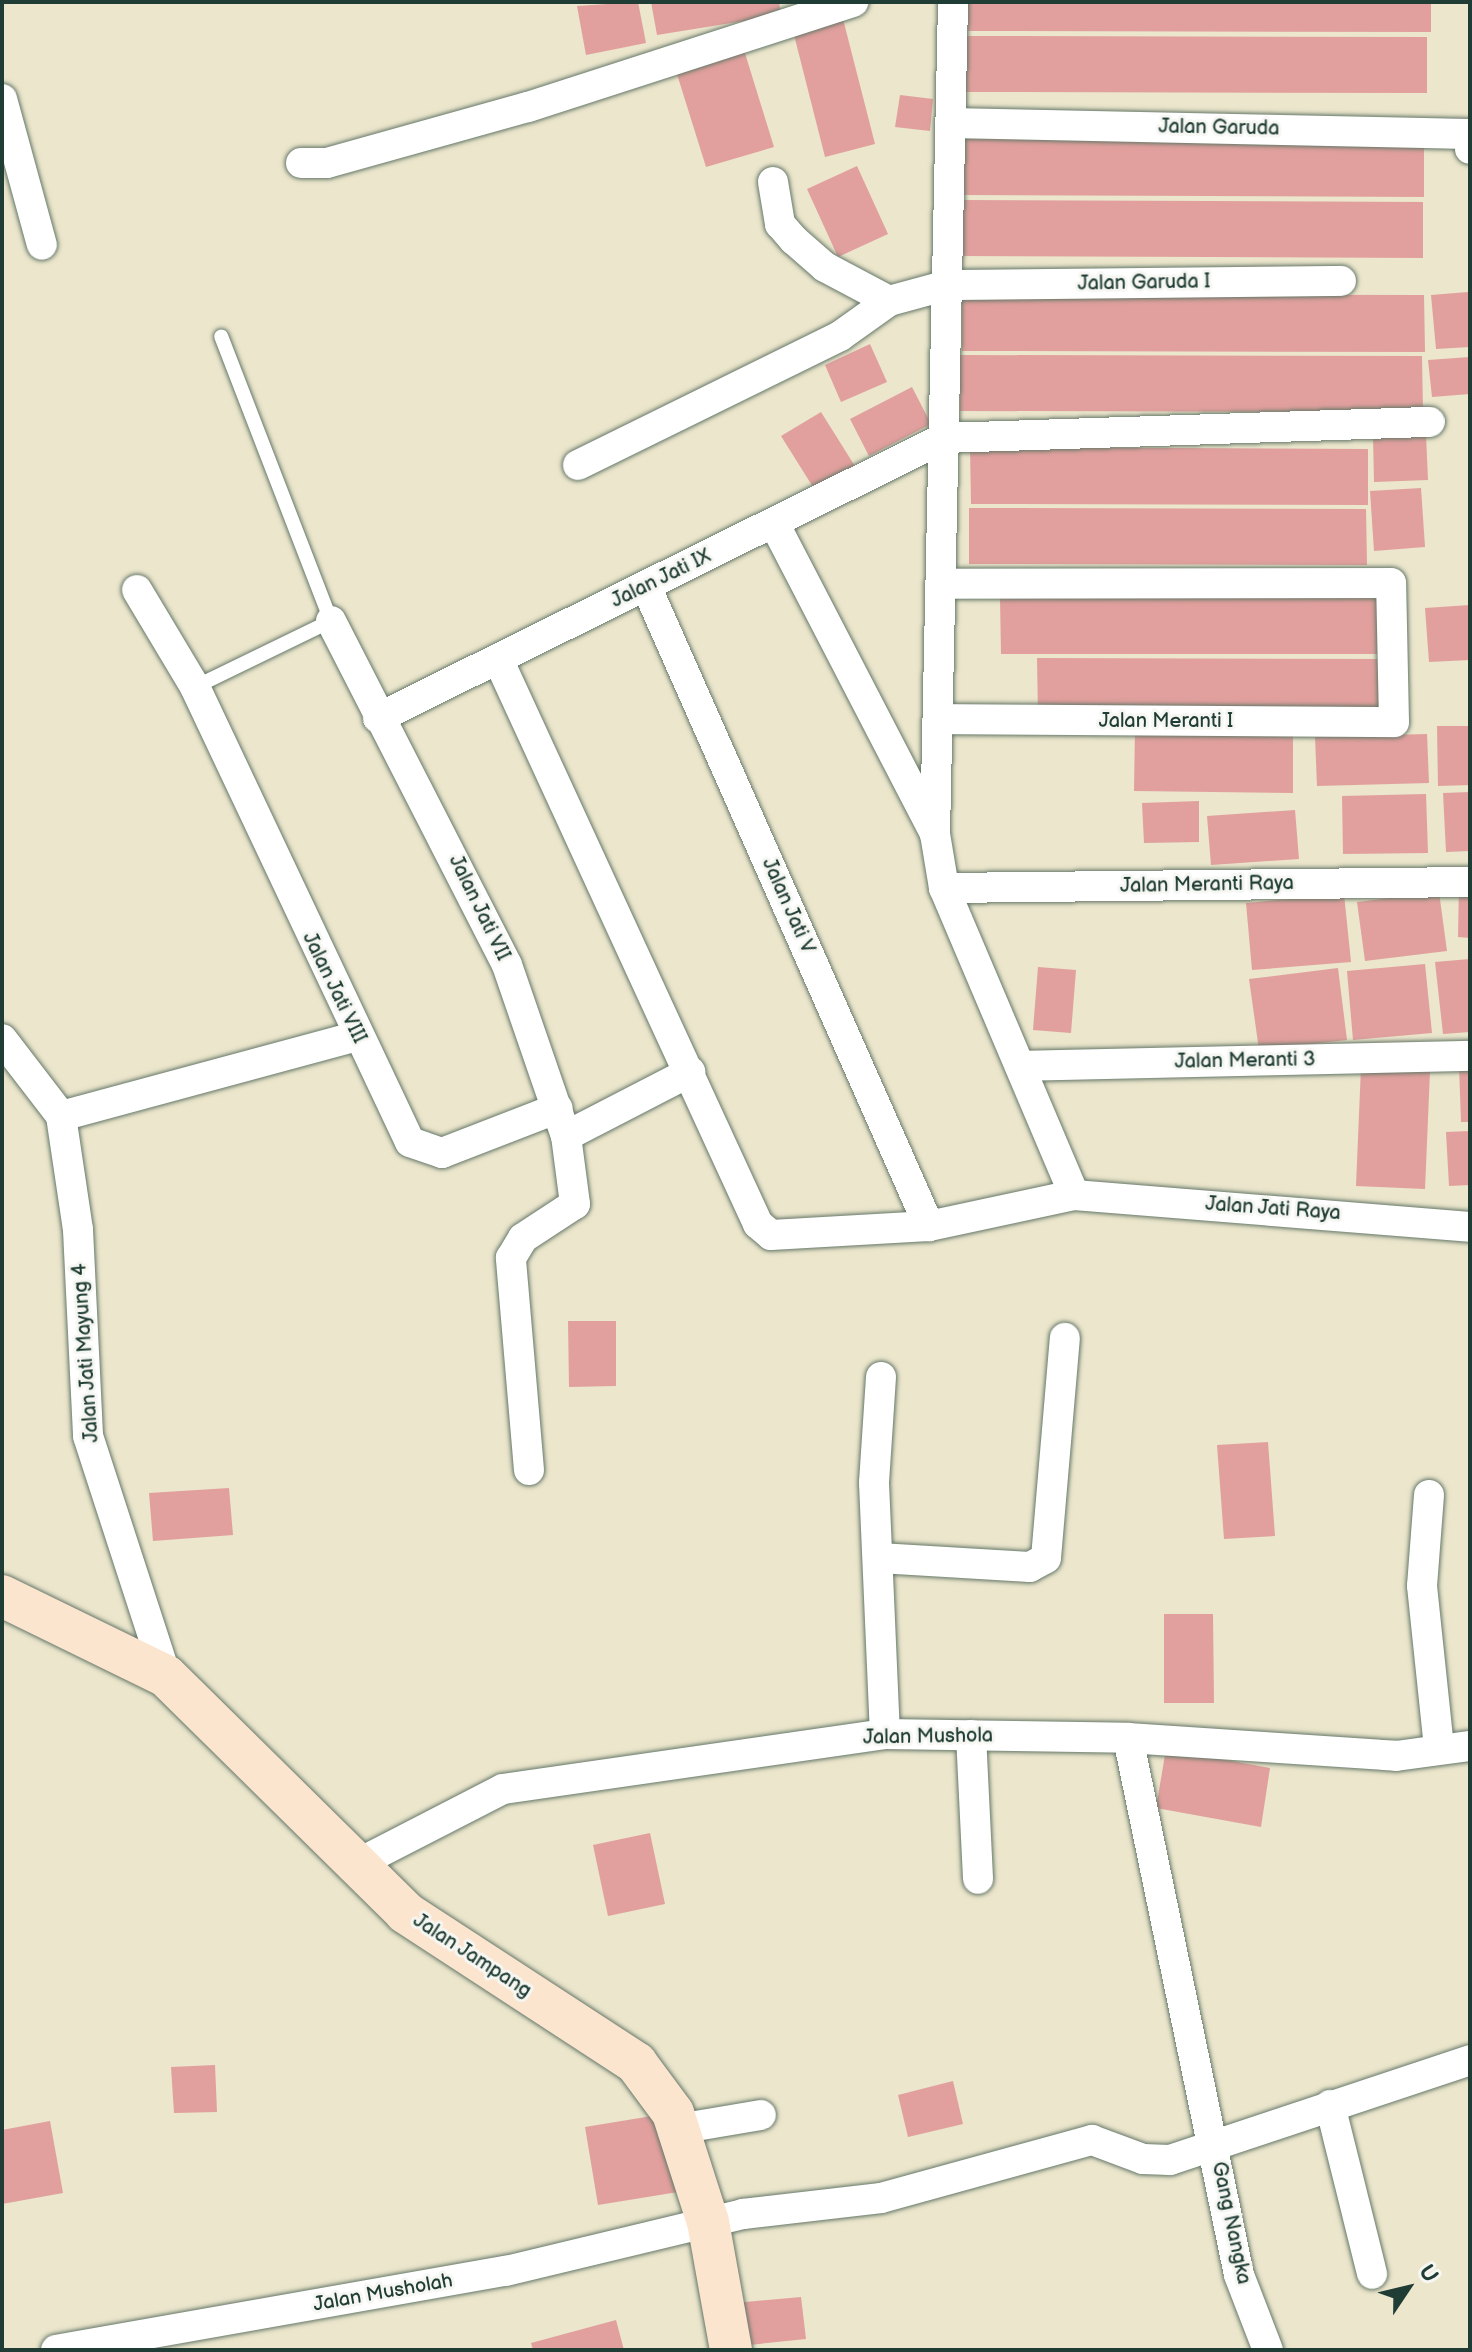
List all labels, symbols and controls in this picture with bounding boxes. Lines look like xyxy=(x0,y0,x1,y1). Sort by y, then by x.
street label: Jalan Garuda xyxy=(1158,115,1280,141)
street label: Jalan Garuda I xyxy=(1077,270,1211,296)
street label: Jalan Jati IX xyxy=(607,544,715,614)
street label: Jalan Meranti I xyxy=(1099,709,1233,733)
street label: Jalan Jati VII xyxy=(443,851,515,965)
street label: Jalan Jati V xyxy=(756,854,820,958)
street label: Jalan Meranti Raya xyxy=(1120,871,1294,899)
street label: Jalan Jati VIII xyxy=(296,928,372,1048)
street label: Jalan Meranti 3 xyxy=(1174,1048,1316,1074)
street label: Jalan Jati Raya xyxy=(1204,1192,1342,1226)
street label: Jalan Jati Mayung 4 xyxy=(68,1262,104,1444)
street label: Jalan Mushola xyxy=(863,1724,993,1750)
street label: Jalan Jampang xyxy=(408,1909,536,2003)
street label: Gang Nangka xyxy=(1206,2160,1256,2286)
north arrow xyxy=(1368,2248,1448,2328)
text: U xyxy=(1413,2260,1444,2288)
street label: Jalan Musholah xyxy=(311,2269,455,2317)

